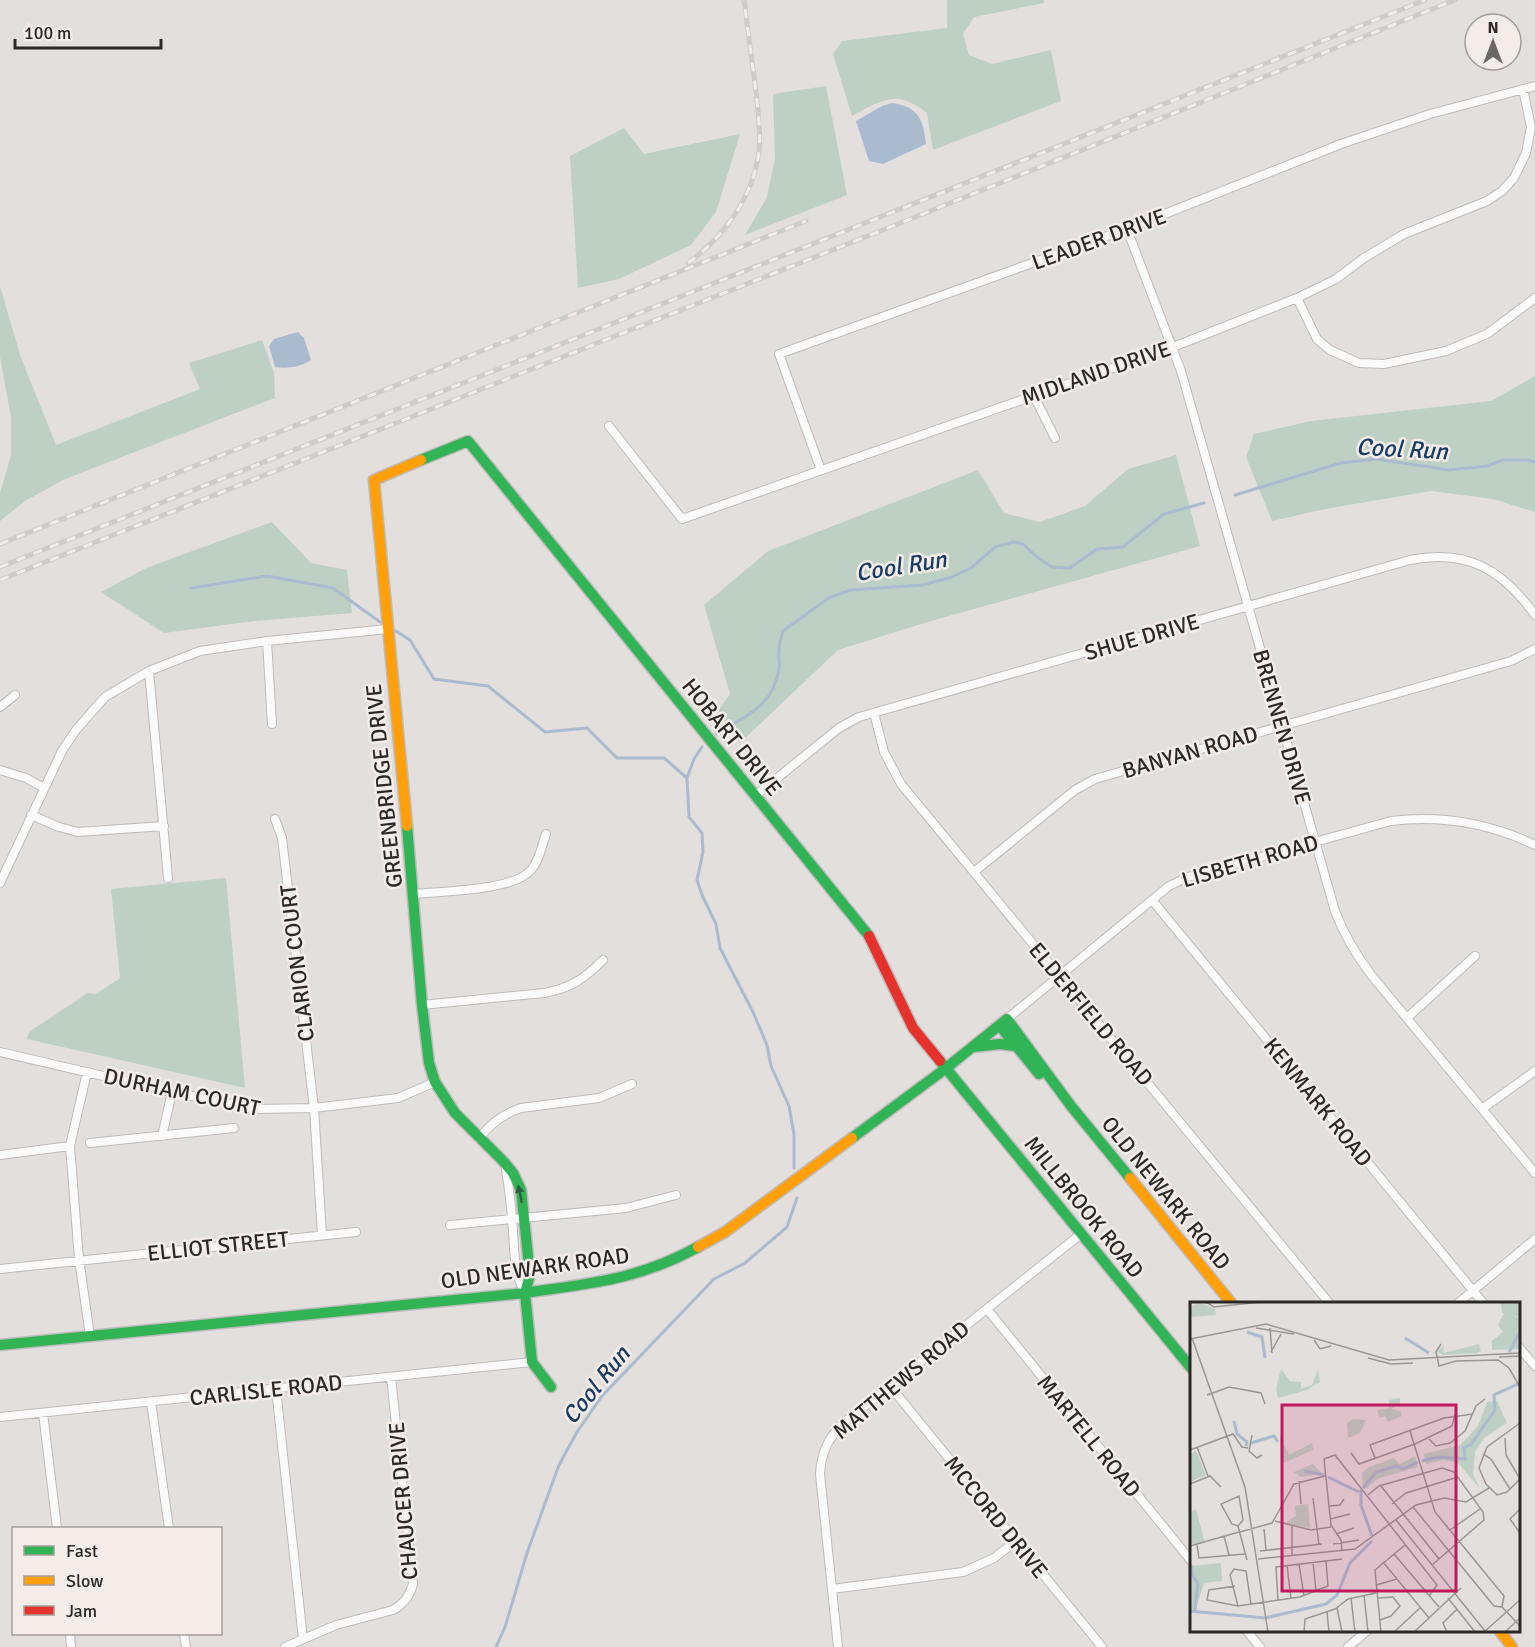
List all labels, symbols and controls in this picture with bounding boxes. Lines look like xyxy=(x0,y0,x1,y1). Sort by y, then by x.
scale bar xyxy=(15,12,160,50)
north arrow xyxy=(1463,12,1523,72)
text: N xyxy=(1487,18,1499,38)
text: 100 m xyxy=(24,22,71,44)
street label: LEADER DRIVE xyxy=(1028,202,1170,276)
street label: MIDLAND DRIVE xyxy=(1018,335,1174,411)
water label: Cool Run xyxy=(1355,432,1449,466)
water label: Cool Run xyxy=(853,544,950,588)
street label: SHUE DRIVE xyxy=(1082,608,1202,666)
street label: BRENNEN DRIVE xyxy=(1247,646,1317,808)
street label: HOBART DRIVE xyxy=(676,673,788,801)
street label: GREENBRIDGE DRIVE xyxy=(360,683,408,889)
street label: BANYAN ROAD xyxy=(1119,720,1261,784)
street label: LISBETH ROAD xyxy=(1179,829,1321,893)
street label: CLARION COURT xyxy=(274,883,320,1043)
street label: ELDERFIELD ROAD xyxy=(1023,937,1159,1091)
street label: KENMARK ROAD xyxy=(1258,1032,1378,1172)
street label: DURHAM COURT xyxy=(101,1062,263,1122)
street label: OLD NEWARK ROAD xyxy=(1096,1111,1236,1275)
street label: MILLBROOK ROAD xyxy=(1019,1131,1149,1283)
one-way arrow xyxy=(515,1184,524,1203)
street label: ELLIOT STREET xyxy=(146,1225,290,1267)
street label: OLD NEWARK ROAD xyxy=(439,1241,631,1295)
inset map xyxy=(1190,1302,1520,1632)
street label: MATTHEWS ROAD xyxy=(827,1315,975,1445)
water label: Cool Run xyxy=(555,1339,637,1430)
street label: CARLISLE ROAD xyxy=(188,1369,344,1411)
street label: MARTELL ROAD xyxy=(1031,1369,1147,1503)
street label: CHAUCER DRIVE xyxy=(383,1421,423,1581)
street label: MCCORD DRIVE xyxy=(938,1450,1054,1584)
legend xyxy=(12,1527,222,1635)
text: Fast xyxy=(66,1540,98,1562)
text: Slow xyxy=(66,1570,103,1592)
text: Jam xyxy=(66,1600,97,1622)

